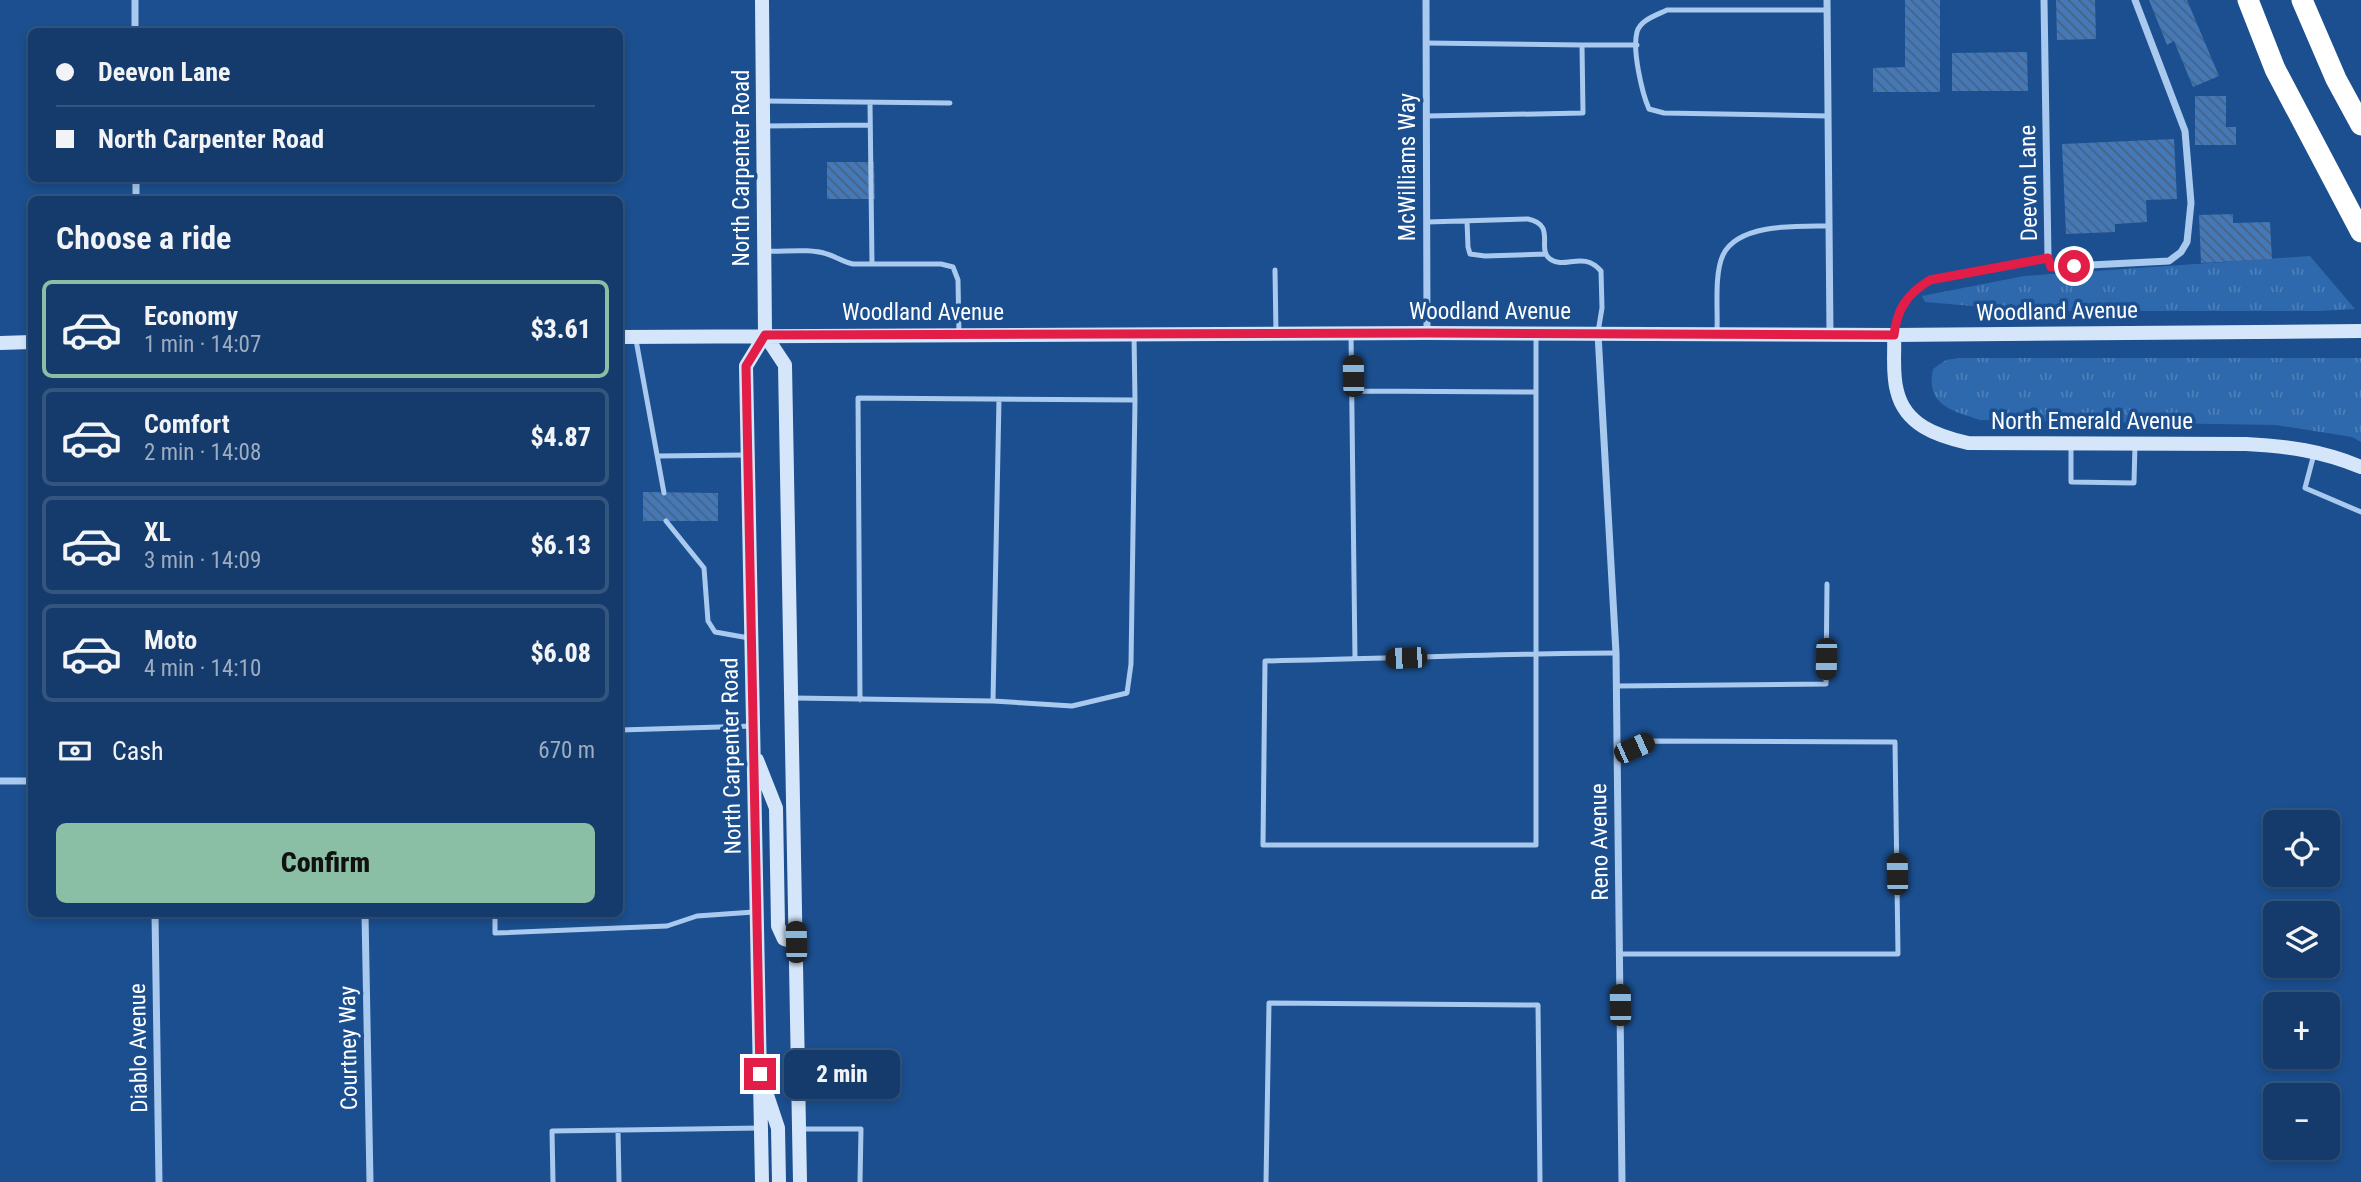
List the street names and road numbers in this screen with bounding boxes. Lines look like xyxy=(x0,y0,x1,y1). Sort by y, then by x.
street label: North Carpenter Road xyxy=(728,70,755,266)
street label: McWilliams Way xyxy=(1394,92,1421,241)
street label: Deevon Lane xyxy=(2014,125,2043,241)
street label: Woodland Avenue xyxy=(1976,297,2138,326)
street label: Woodland Avenue xyxy=(1409,298,1571,325)
street label: Woodland Avenue xyxy=(842,299,1004,326)
street label: North Emerald Avenue xyxy=(1991,408,2193,435)
street label: North Carpenter Road xyxy=(716,657,747,855)
street label: Reno Avenue xyxy=(1585,783,1614,901)
street label: Diablo Avenue xyxy=(124,983,153,1113)
street label: Courtney Way xyxy=(334,985,363,1110)

